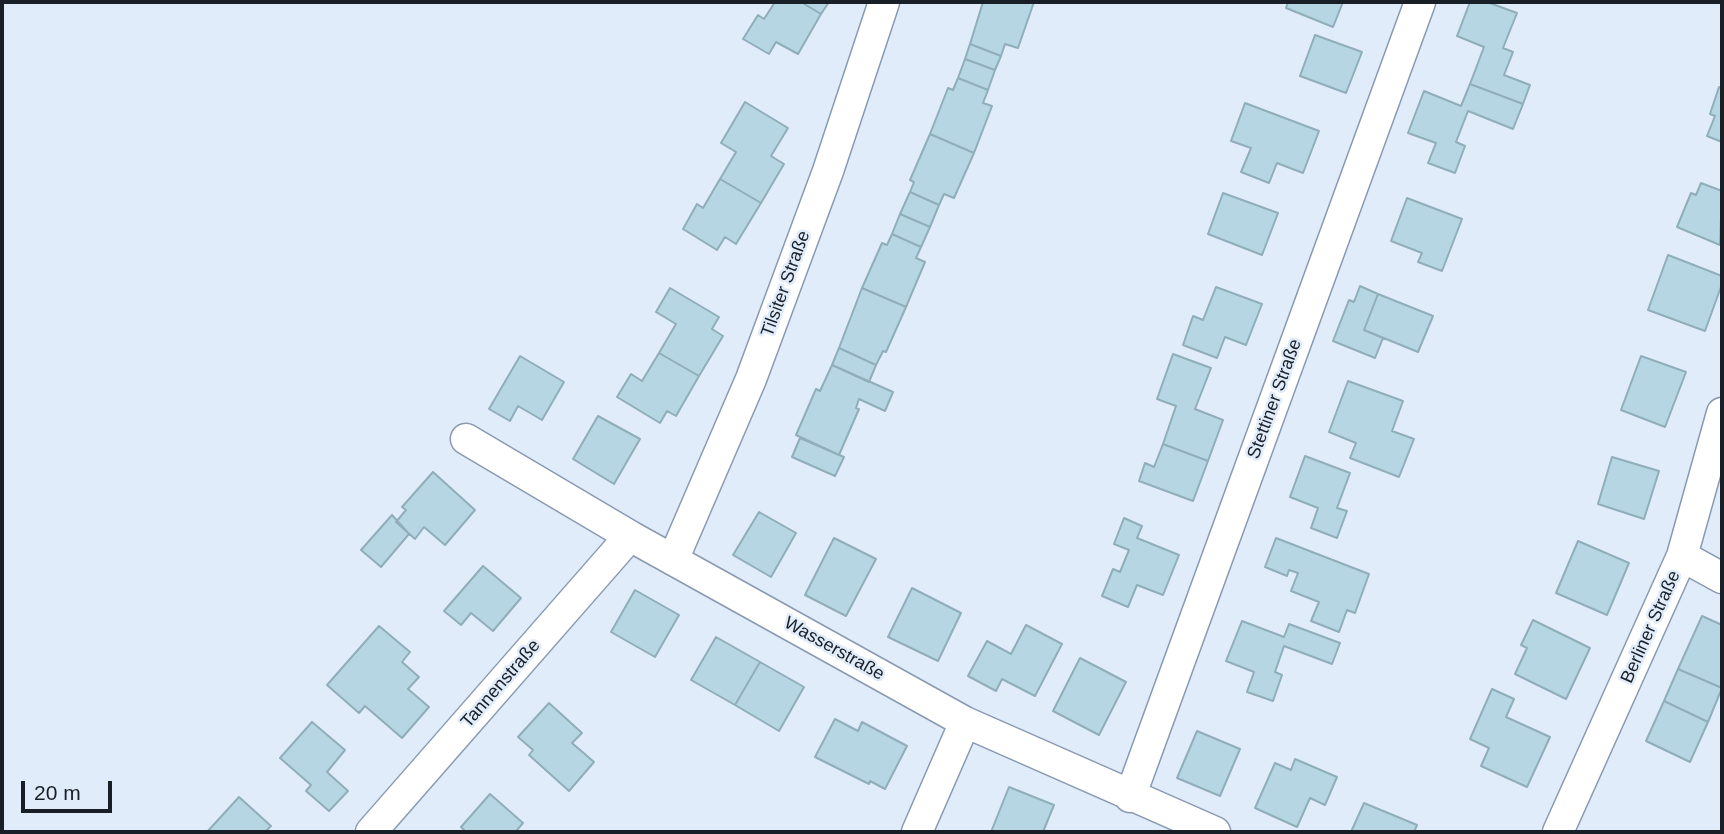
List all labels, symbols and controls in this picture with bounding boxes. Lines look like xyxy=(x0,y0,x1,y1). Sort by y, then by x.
street label: Tilsiter Straße xyxy=(757,228,815,340)
street label: Stettiner Straße xyxy=(1243,336,1307,462)
street label: Berliner Straße xyxy=(1617,567,1685,687)
street label: Wasserstraße xyxy=(780,613,888,685)
street label: Tannenstraße xyxy=(457,635,545,733)
scale bar xyxy=(24,768,116,812)
text: 20 m xyxy=(34,781,81,804)

